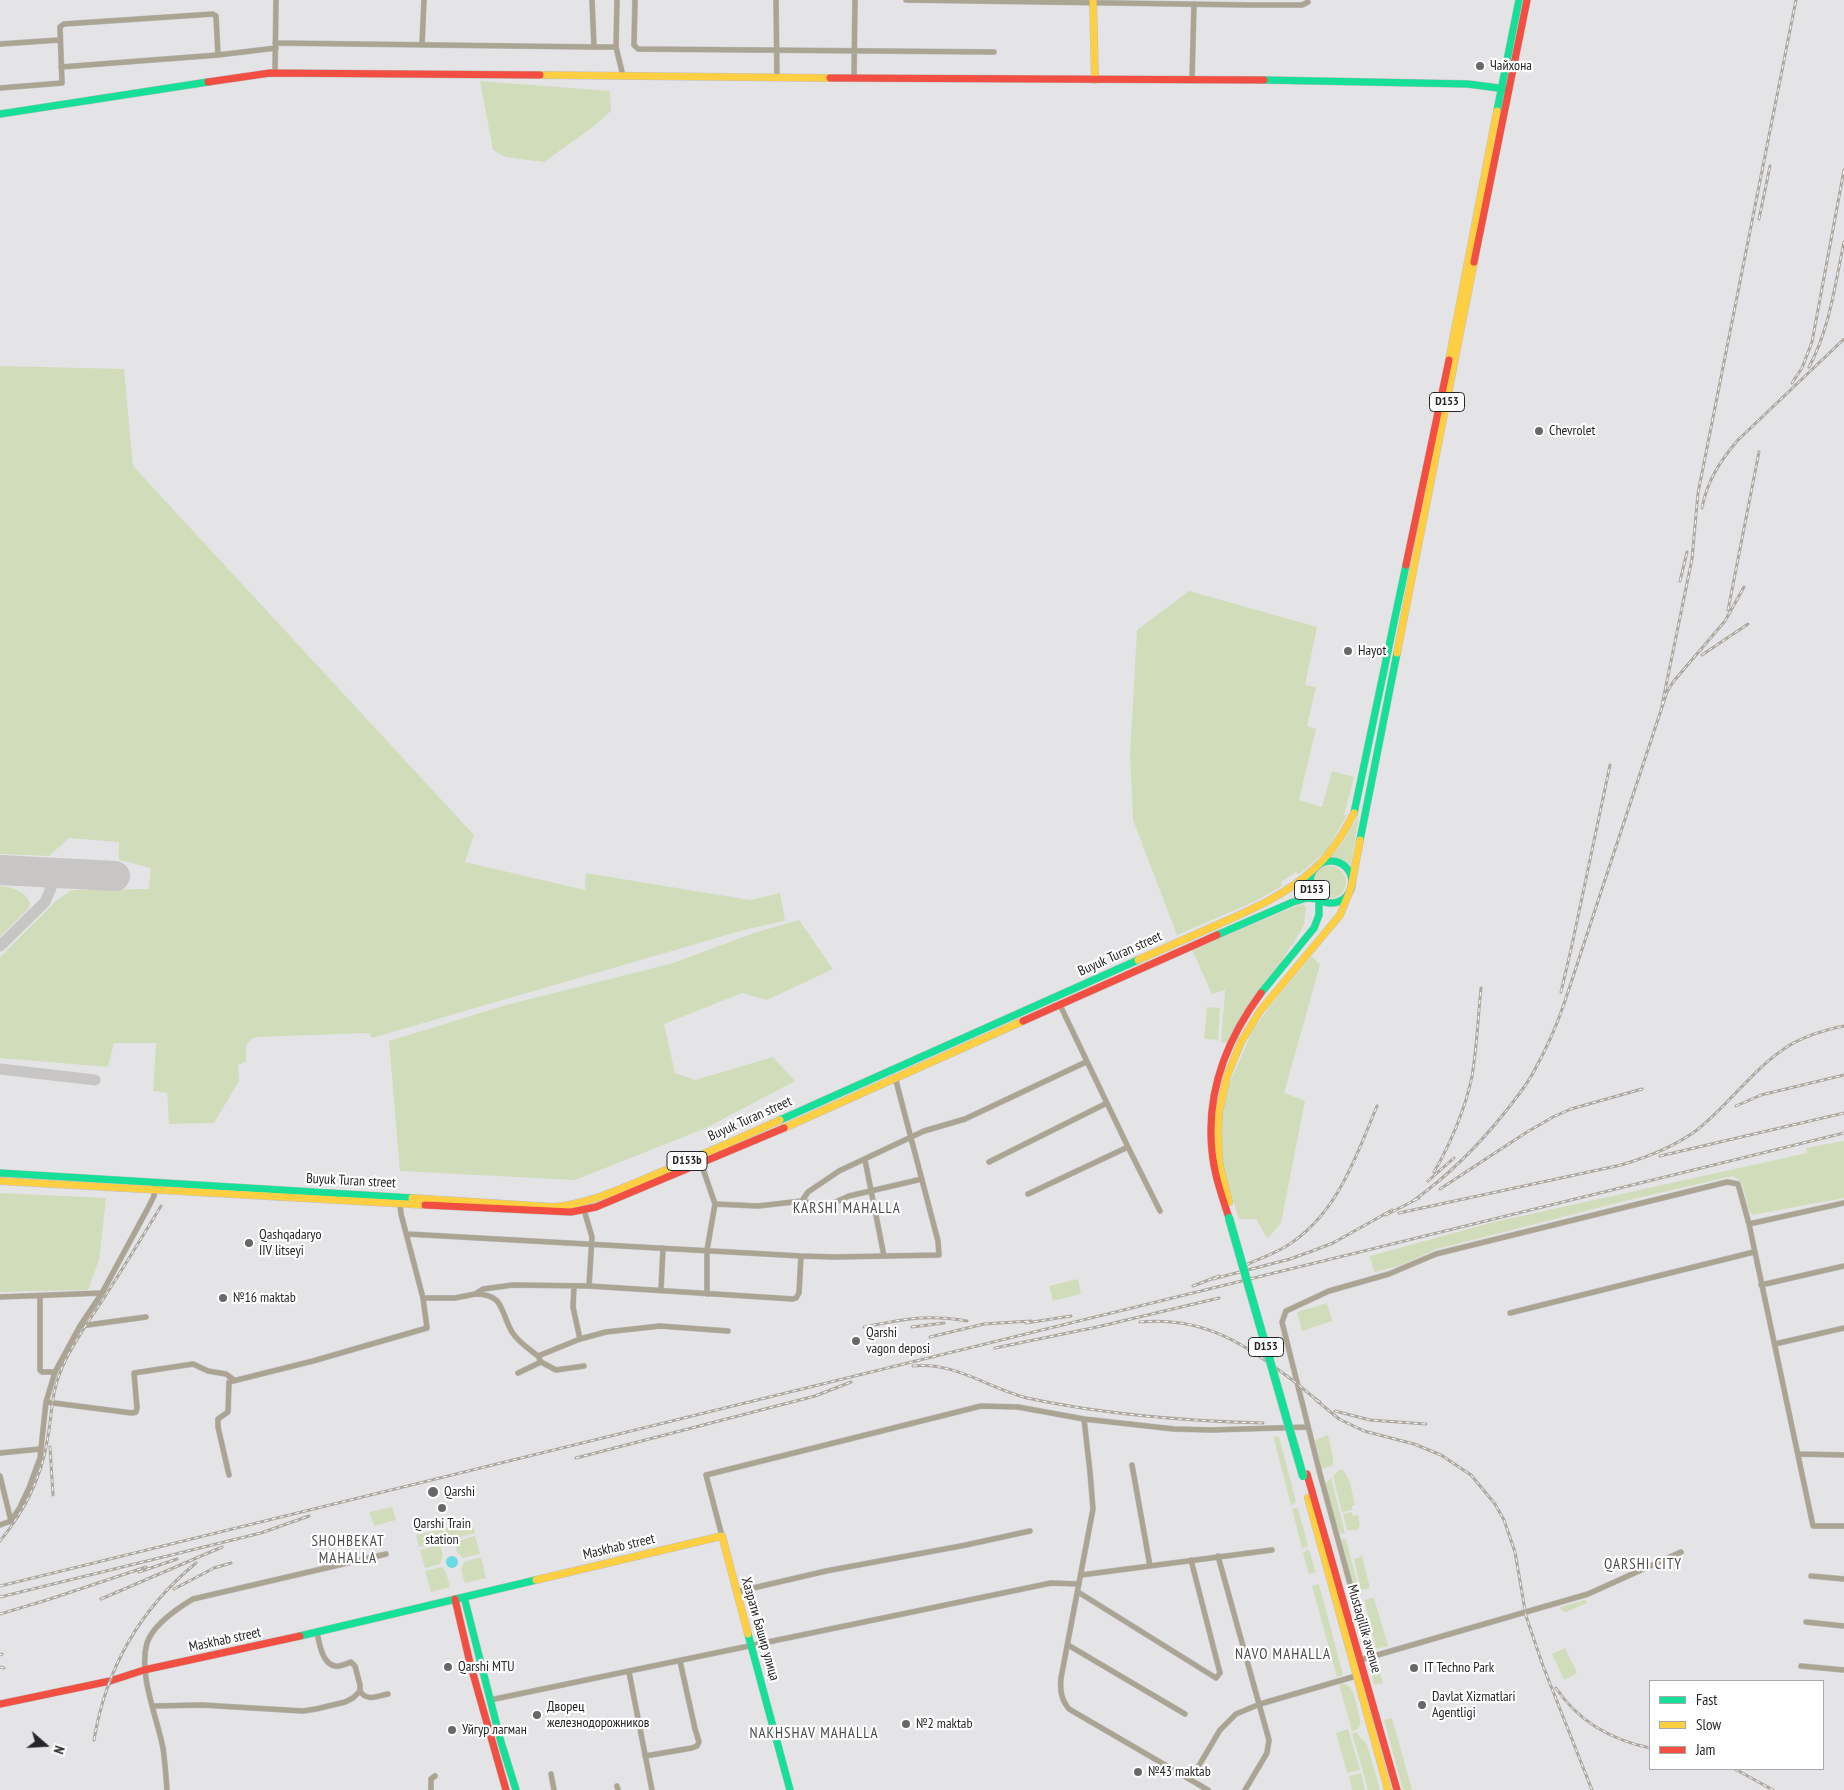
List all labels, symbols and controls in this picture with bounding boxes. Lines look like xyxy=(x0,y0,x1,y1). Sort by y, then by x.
place label: Чайхона xyxy=(1490,58,1532,74)
marker: Чайхона xyxy=(1474,60,1486,72)
road number: D153 xyxy=(1430,392,1464,412)
place label: Chevrolet xyxy=(1549,423,1595,439)
marker: Chevrolet xyxy=(1533,425,1545,437)
place label: Hayot xyxy=(1358,643,1386,659)
marker: Hayot xyxy=(1342,645,1354,657)
road number: D153 xyxy=(1294,880,1330,900)
street label: Buyuk Turan street xyxy=(1076,928,1164,980)
street label: Buyuk Turan street xyxy=(706,1093,794,1145)
road number: D153b xyxy=(667,1152,707,1170)
street label: Buyuk Turan street xyxy=(306,1170,396,1192)
district label: KARSHI MAHALLA xyxy=(791,1200,903,1218)
place label: Qashqadaryo IIV litseyi xyxy=(259,1227,322,1260)
marker: Qashqadaryo IIV litseyi xyxy=(243,1237,255,1249)
place label: №16 maktab xyxy=(233,1290,296,1306)
marker: №16 maktab xyxy=(217,1292,229,1304)
place label: Qarshi vagon deposi xyxy=(866,1325,930,1358)
marker: Qarshi vagon deposi xyxy=(850,1335,862,1347)
road number: D153 xyxy=(1248,1338,1284,1356)
place label: Qarshi xyxy=(444,1484,475,1500)
marker: Qarshi xyxy=(426,1485,440,1499)
marker: Qarshi Train station xyxy=(436,1502,448,1514)
place label: Qarshi Train station xyxy=(413,1516,471,1548)
street label: Maskhab street xyxy=(581,1531,657,1563)
district label: SHOHBEKAT MAHALLA xyxy=(310,1533,386,1568)
district label: QARSHI CITY xyxy=(1603,1556,1683,1574)
street label: Хазрати Башир улица xyxy=(737,1575,783,1683)
street label: Mustaqillik avenue xyxy=(1343,1583,1385,1675)
street label: Maskhab street xyxy=(187,1624,263,1656)
district label: NAVO MAHALLA xyxy=(1233,1646,1333,1664)
place label: Qarshi MTU xyxy=(458,1659,514,1675)
place label: IT Techno Park xyxy=(1424,1660,1494,1676)
marker: Qarshi MTU xyxy=(442,1661,454,1673)
marker: IT Techno Park xyxy=(1408,1662,1420,1674)
legend xyxy=(1649,1680,1824,1770)
place label: Davlat Xizmatlari Agentligi xyxy=(1432,1689,1515,1721)
text: Fast xyxy=(1696,1690,1717,1709)
place label: Дворец железнодорожников xyxy=(547,1699,649,1731)
marker: Davlat Xizmatlari Agentligi xyxy=(1416,1699,1428,1711)
marker: Дворец железнодорожников xyxy=(531,1709,543,1721)
text: Slow xyxy=(1696,1715,1721,1734)
place label: №2 maktab xyxy=(916,1716,972,1732)
marker: №2 maktab xyxy=(900,1718,912,1730)
north arrow xyxy=(20,1720,70,1770)
place label: Уйгур лагман xyxy=(462,1722,527,1738)
marker: Уйгур лагман xyxy=(446,1724,458,1736)
district label: NAKHSHAV MAHALLA xyxy=(747,1725,881,1743)
text: Jam xyxy=(1696,1740,1715,1759)
text: N xyxy=(49,1743,69,1756)
place label: №43 maktab xyxy=(1148,1764,1211,1780)
marker: №43 maktab xyxy=(1132,1766,1144,1778)

